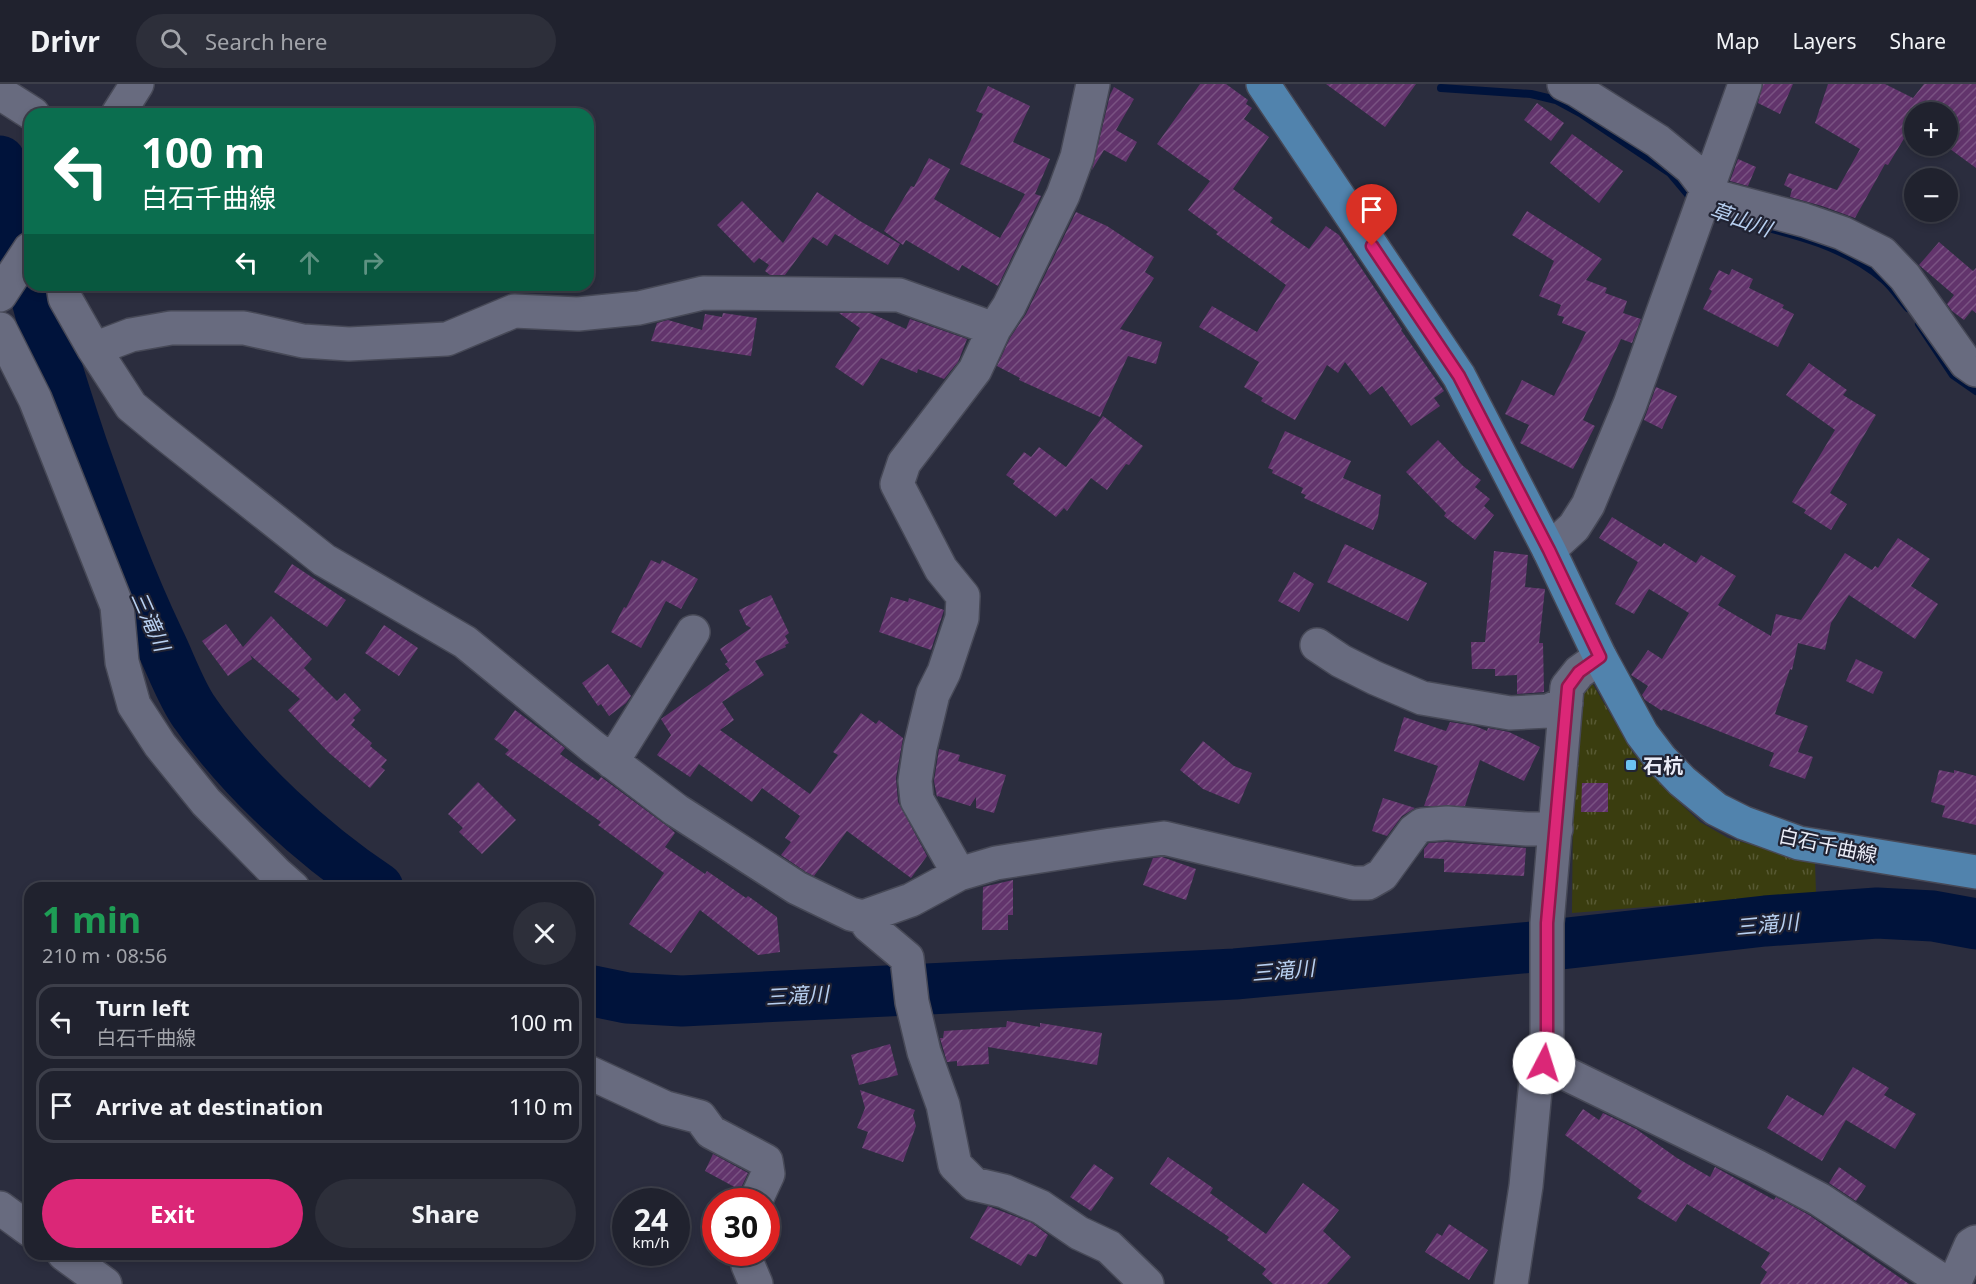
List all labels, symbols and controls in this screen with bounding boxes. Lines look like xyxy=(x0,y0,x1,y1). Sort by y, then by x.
search box xyxy=(136,14,556,68)
text: Drivr xyxy=(30,22,100,60)
icon: search xyxy=(157,25,190,58)
text: Search here xyxy=(205,26,327,56)
text: Map xyxy=(1716,27,1760,55)
text: Layers xyxy=(1793,27,1857,55)
text: Share xyxy=(1890,27,1946,55)
map controls xyxy=(1904,102,1958,222)
button: + xyxy=(1904,102,1958,156)
text: 100 m xyxy=(141,123,265,180)
icon: left xyxy=(42,132,120,210)
button: − xyxy=(1904,168,1958,222)
text: 白石千曲線 xyxy=(141,179,276,216)
pin xyxy=(1346,184,1397,246)
icon: arrive xyxy=(1355,193,1388,226)
water label: 草山川 xyxy=(1707,196,1777,243)
icon: left xyxy=(230,246,263,279)
icon: ahead xyxy=(293,246,326,279)
icon: right xyxy=(356,246,389,279)
water label: 三滝川 xyxy=(125,587,177,657)
place label: 石杭 xyxy=(1643,752,1683,779)
marker: 石杭 xyxy=(1624,758,1638,772)
street label: 白石千曲線 xyxy=(1776,821,1880,869)
text: 1 min xyxy=(42,895,141,944)
button: close xyxy=(513,902,576,965)
water label: 三滝川 xyxy=(1734,907,1802,941)
text: 210 m · 08:56 xyxy=(42,942,167,969)
water label: 三滝川 xyxy=(1250,953,1318,987)
water label: 三滝川 xyxy=(765,979,831,1011)
text: Turn left xyxy=(96,992,190,1022)
icon: left xyxy=(45,1005,78,1038)
text: 100 m xyxy=(509,1007,573,1037)
text: 白石千曲線 xyxy=(96,1024,196,1051)
position arrow xyxy=(1512,1031,1576,1095)
icon: arrive xyxy=(45,1089,78,1122)
text: Arrive at destination xyxy=(96,1091,323,1121)
text: 110 m xyxy=(509,1091,573,1121)
button: Exit xyxy=(42,1179,303,1248)
button: Share xyxy=(315,1179,576,1248)
speed limit sign: 30 xyxy=(702,1188,780,1266)
text: 24 xyxy=(634,1199,668,1240)
text: km/h xyxy=(633,1232,669,1252)

